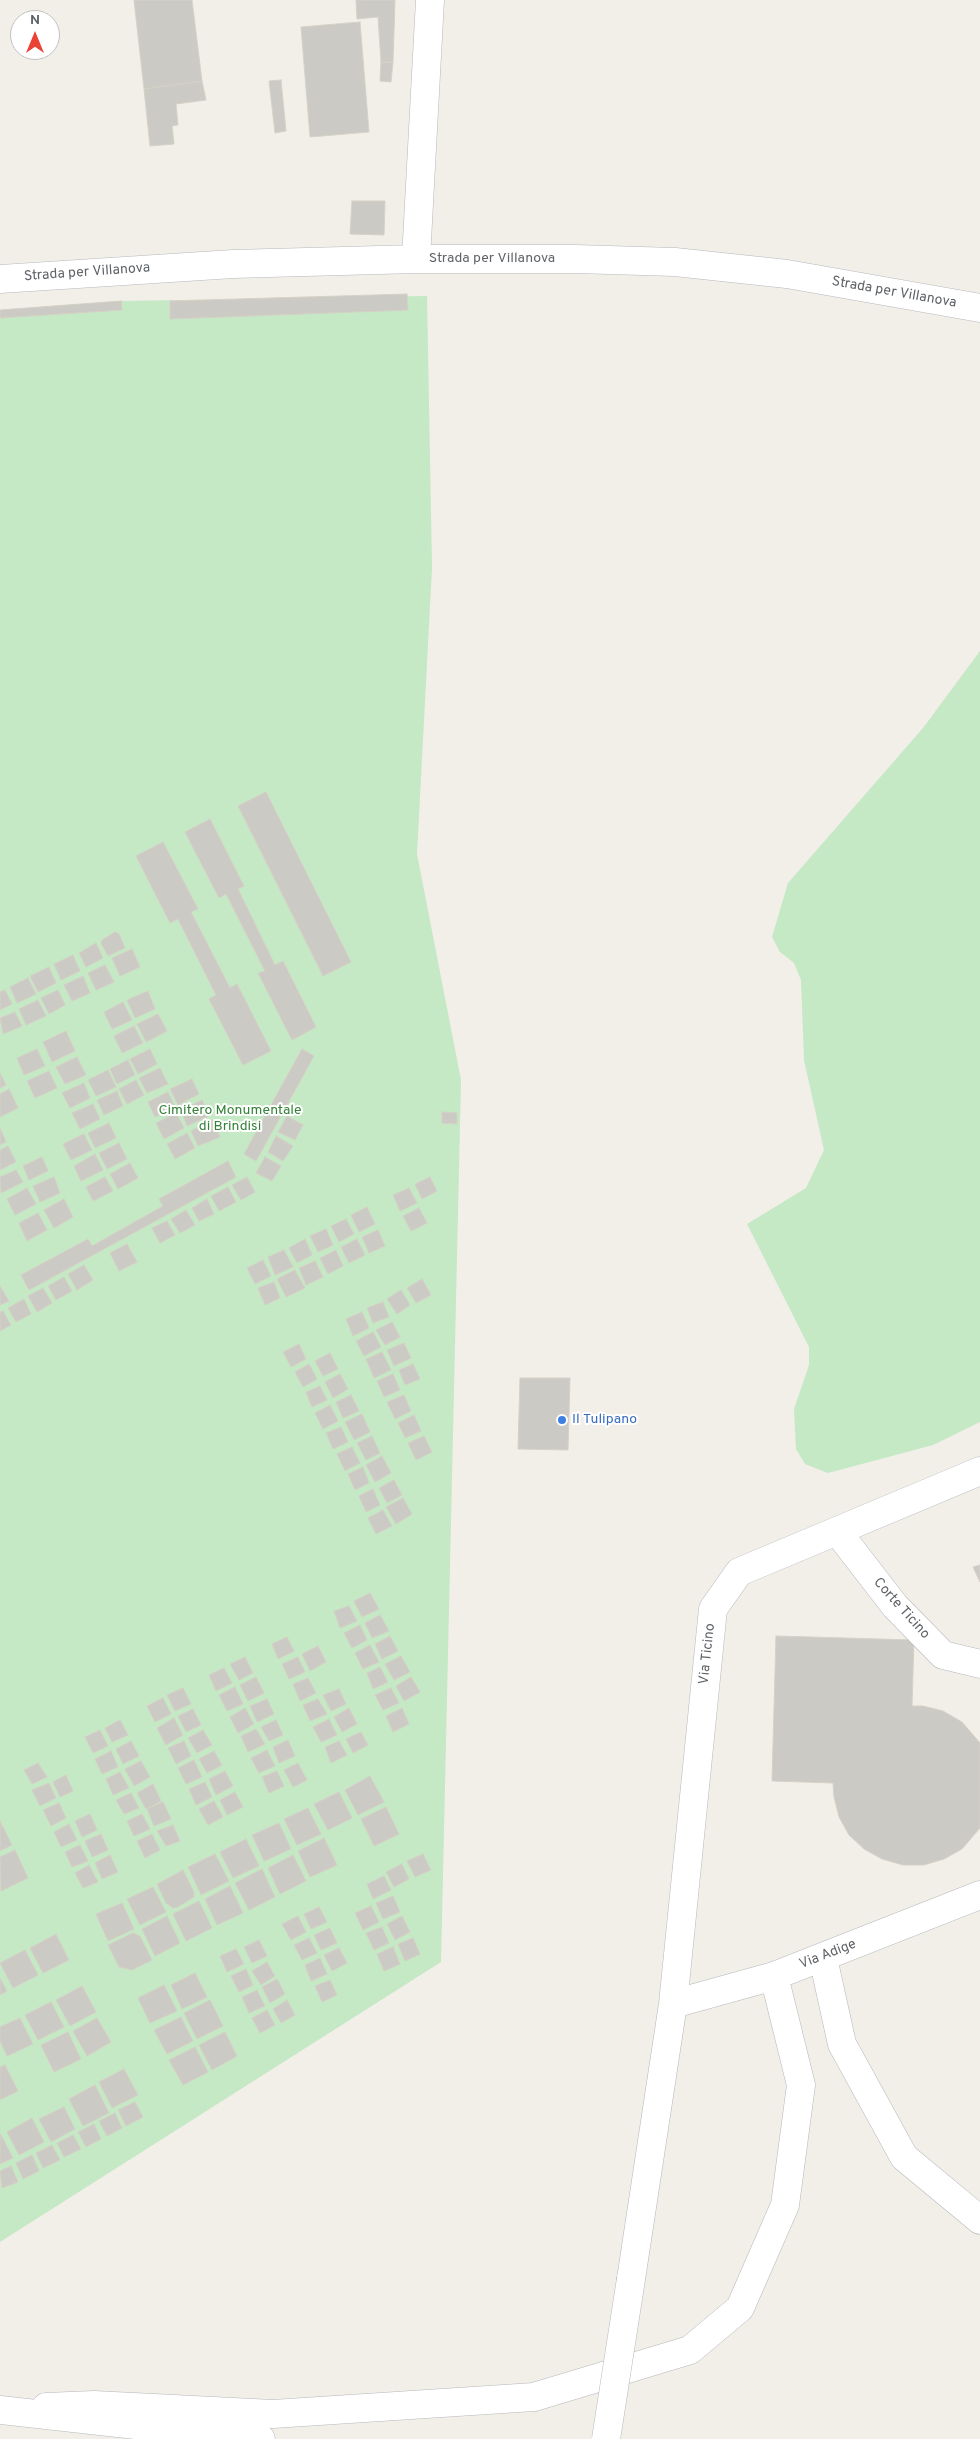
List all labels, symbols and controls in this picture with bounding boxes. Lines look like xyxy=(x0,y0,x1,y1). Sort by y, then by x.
north arrow xyxy=(10,10,60,60)
text: N xyxy=(30,12,40,29)
street label: Strada per Villanova xyxy=(429,251,555,267)
street label: Strada per Villanova xyxy=(23,260,151,286)
street label: Strada per Villanova xyxy=(830,274,958,312)
park label: Cimitero Monumentale di Brindisi xyxy=(158,1103,302,1136)
place label: Il Tulipano xyxy=(572,1412,637,1428)
marker: Il Tulipano xyxy=(556,1414,568,1426)
street label: Corte Ticino xyxy=(869,1575,933,1643)
street label: Via Ticino xyxy=(696,1623,720,1685)
street label: Via Adige xyxy=(797,1937,859,1973)

